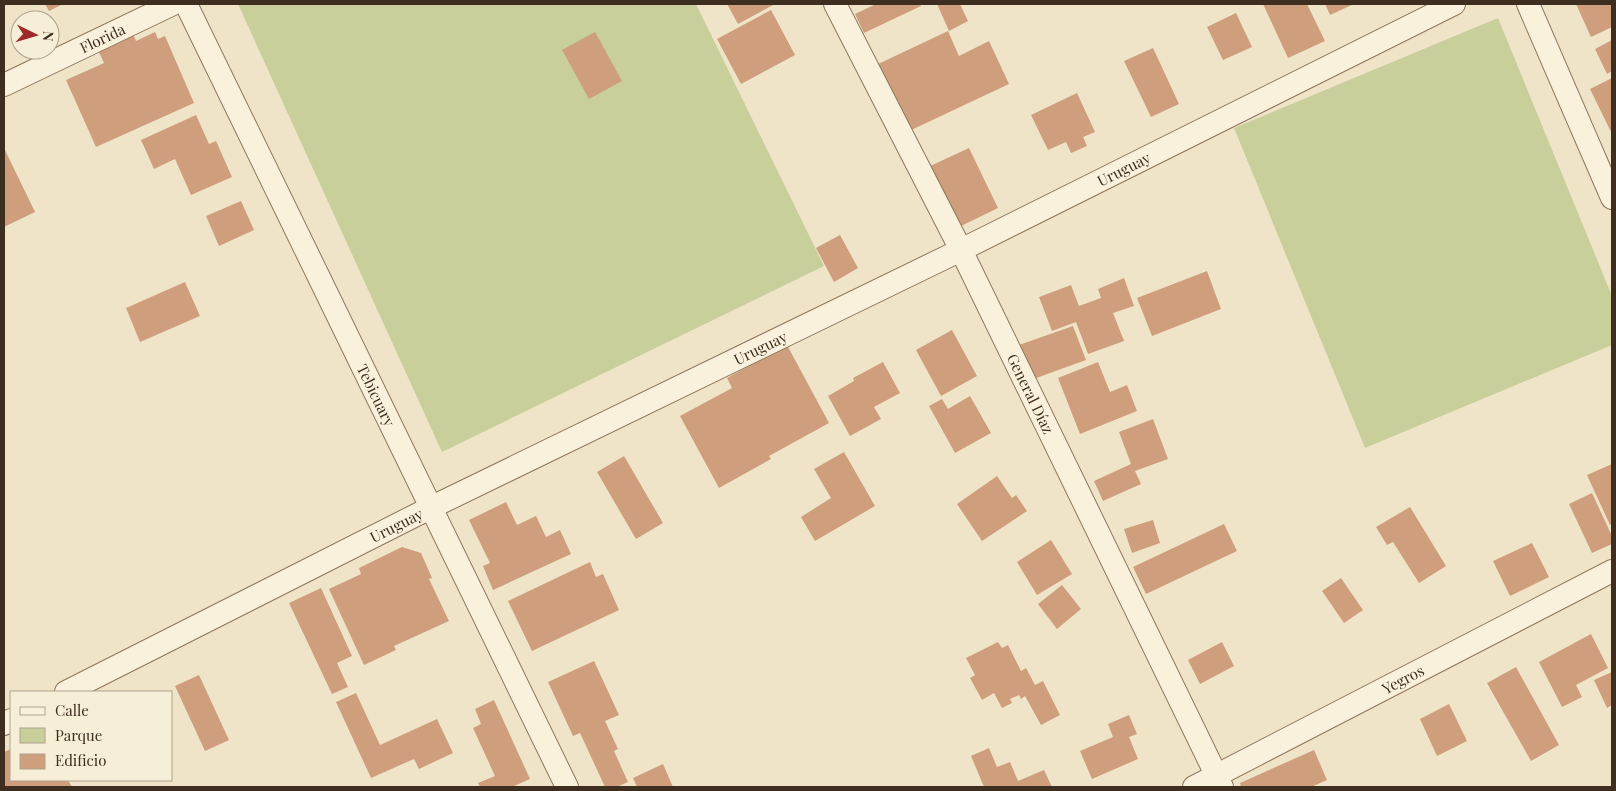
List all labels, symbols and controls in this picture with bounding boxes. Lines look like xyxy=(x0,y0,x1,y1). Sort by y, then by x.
north arrow xyxy=(10,10,60,60)
street label: Florida xyxy=(76,18,129,57)
text: N xyxy=(39,30,58,42)
street label: Uruguay xyxy=(1094,147,1154,191)
street label: Uruguay xyxy=(730,326,791,369)
street label: General Díaz xyxy=(1003,350,1059,437)
street label: Tebicuary xyxy=(353,361,400,430)
street label: Uruguay xyxy=(366,503,427,547)
street label: Yegros xyxy=(1377,660,1427,699)
legend xyxy=(10,691,172,781)
text: Calle xyxy=(55,700,89,720)
text: Parque xyxy=(55,725,102,745)
text: Edificio xyxy=(55,750,106,770)

